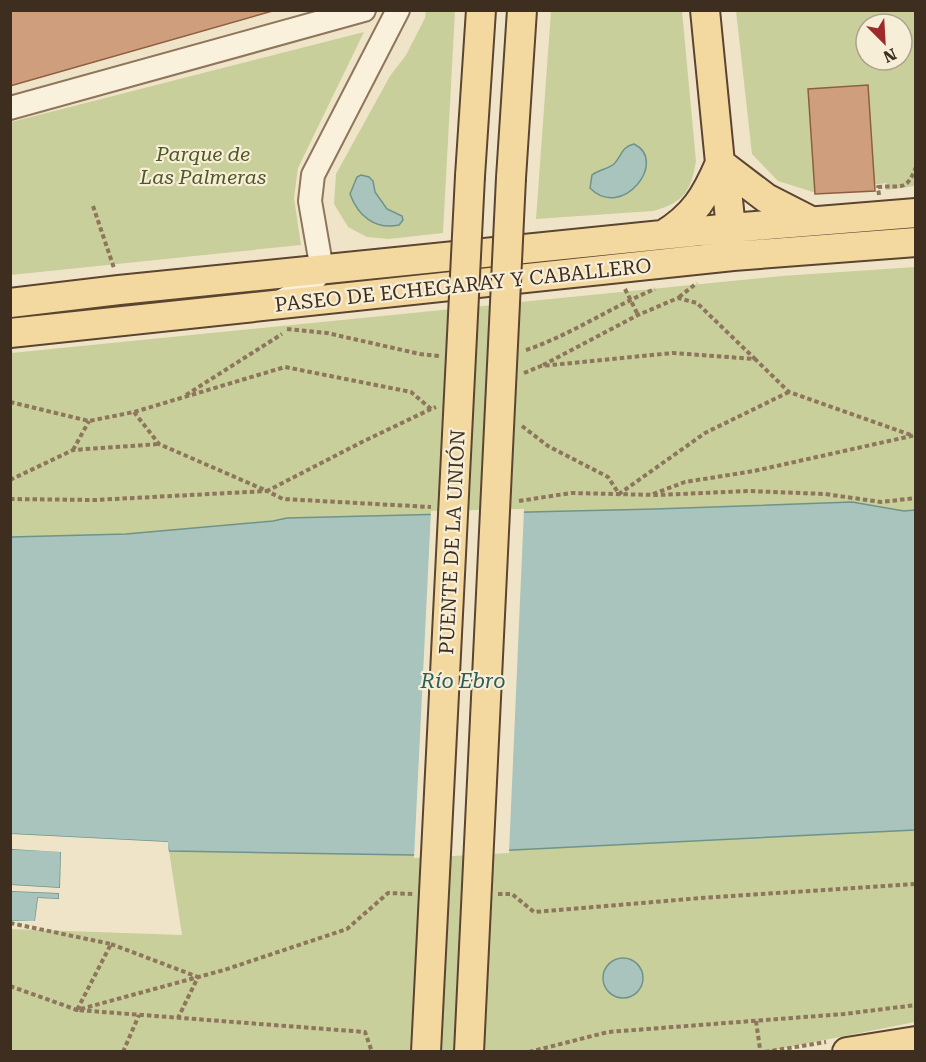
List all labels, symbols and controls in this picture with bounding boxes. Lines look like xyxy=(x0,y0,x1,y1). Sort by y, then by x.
north arrow xyxy=(854,12,914,72)
text: N xyxy=(880,44,899,66)
park label: Parque de Las Palmeras xyxy=(139,142,266,189)
street label: PASEO DE ECHEGARAY Y CABALLERO xyxy=(273,253,653,317)
street label: PUENTE DE LA UNIÓN xyxy=(434,429,470,655)
water label: Río Ebro xyxy=(420,669,506,693)

